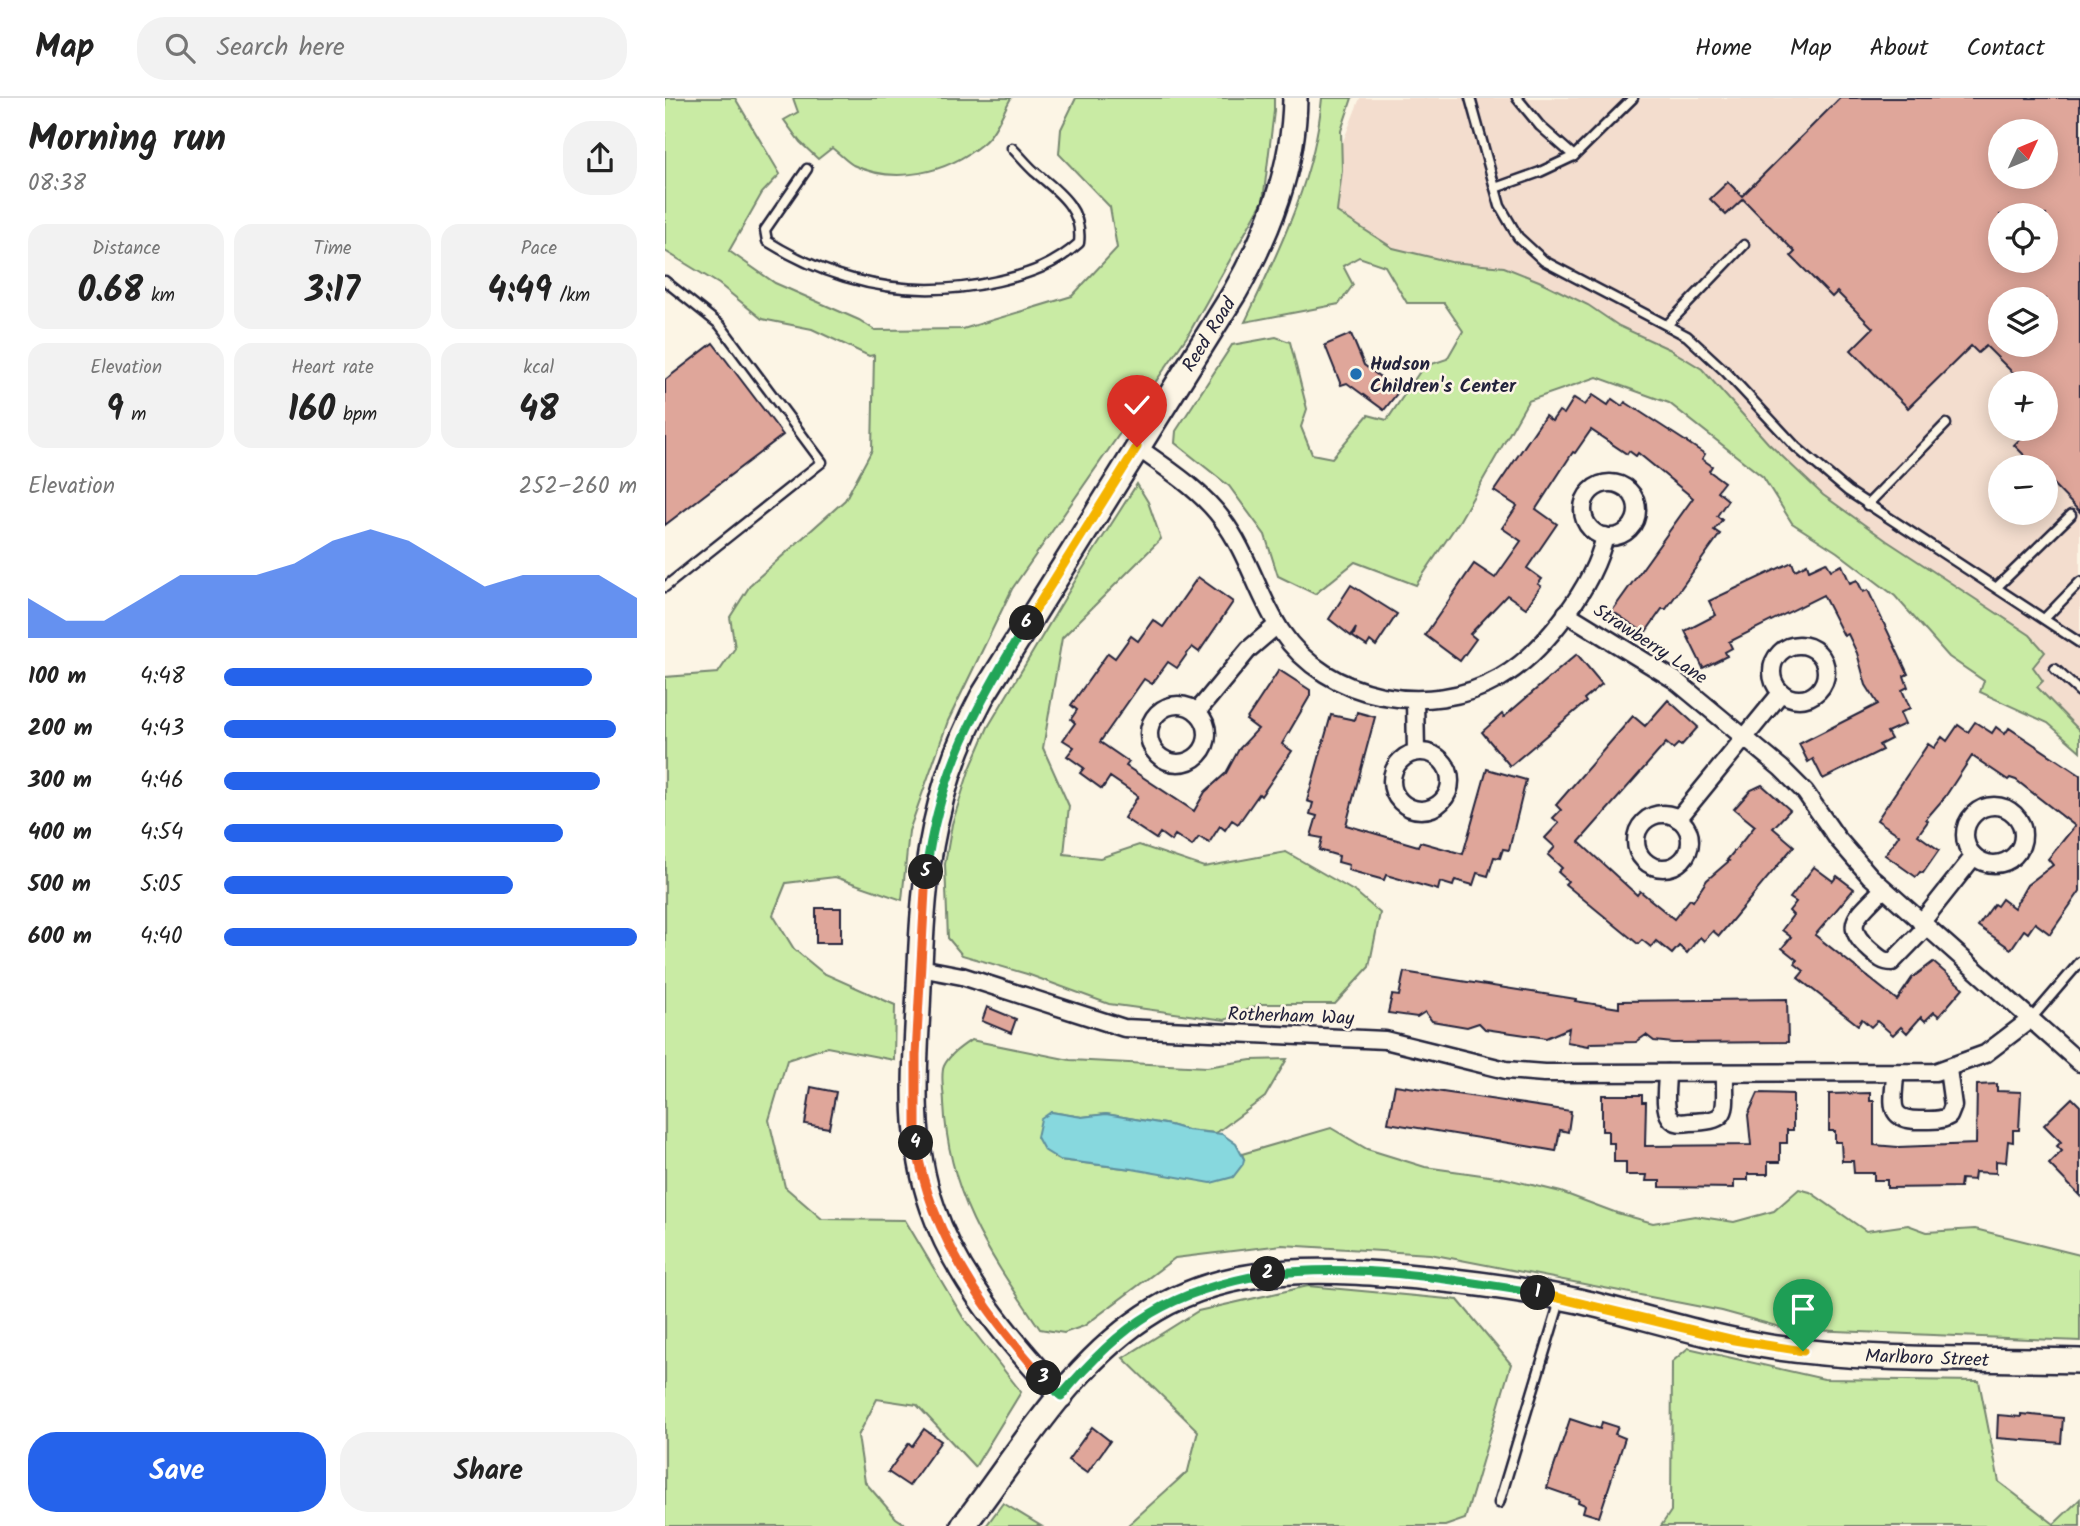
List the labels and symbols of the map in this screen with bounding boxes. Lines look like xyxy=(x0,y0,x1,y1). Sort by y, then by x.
north arrow xyxy=(1988,119,2058,189)
street label: Reed Road xyxy=(1175,291,1245,378)
place label: Hudson Children's Center xyxy=(1370,350,1517,402)
marker: Hudson Children's Center xyxy=(1348,366,1364,382)
pin xyxy=(1107,375,1167,447)
street label: Strawberry Lane xyxy=(1587,596,1713,693)
pin: 6 xyxy=(1009,606,1045,640)
pin: 5 xyxy=(909,854,943,890)
street label: Rotherham Way xyxy=(1227,1000,1356,1034)
pin: 4 xyxy=(898,1126,933,1160)
pin: 2 xyxy=(1251,1256,1285,1292)
pin: 1 xyxy=(1521,1276,1555,1310)
pin xyxy=(1773,1279,1833,1351)
street label: Marlboro Street xyxy=(1864,1342,1990,1376)
pin: 3 xyxy=(1027,1360,1061,1396)

